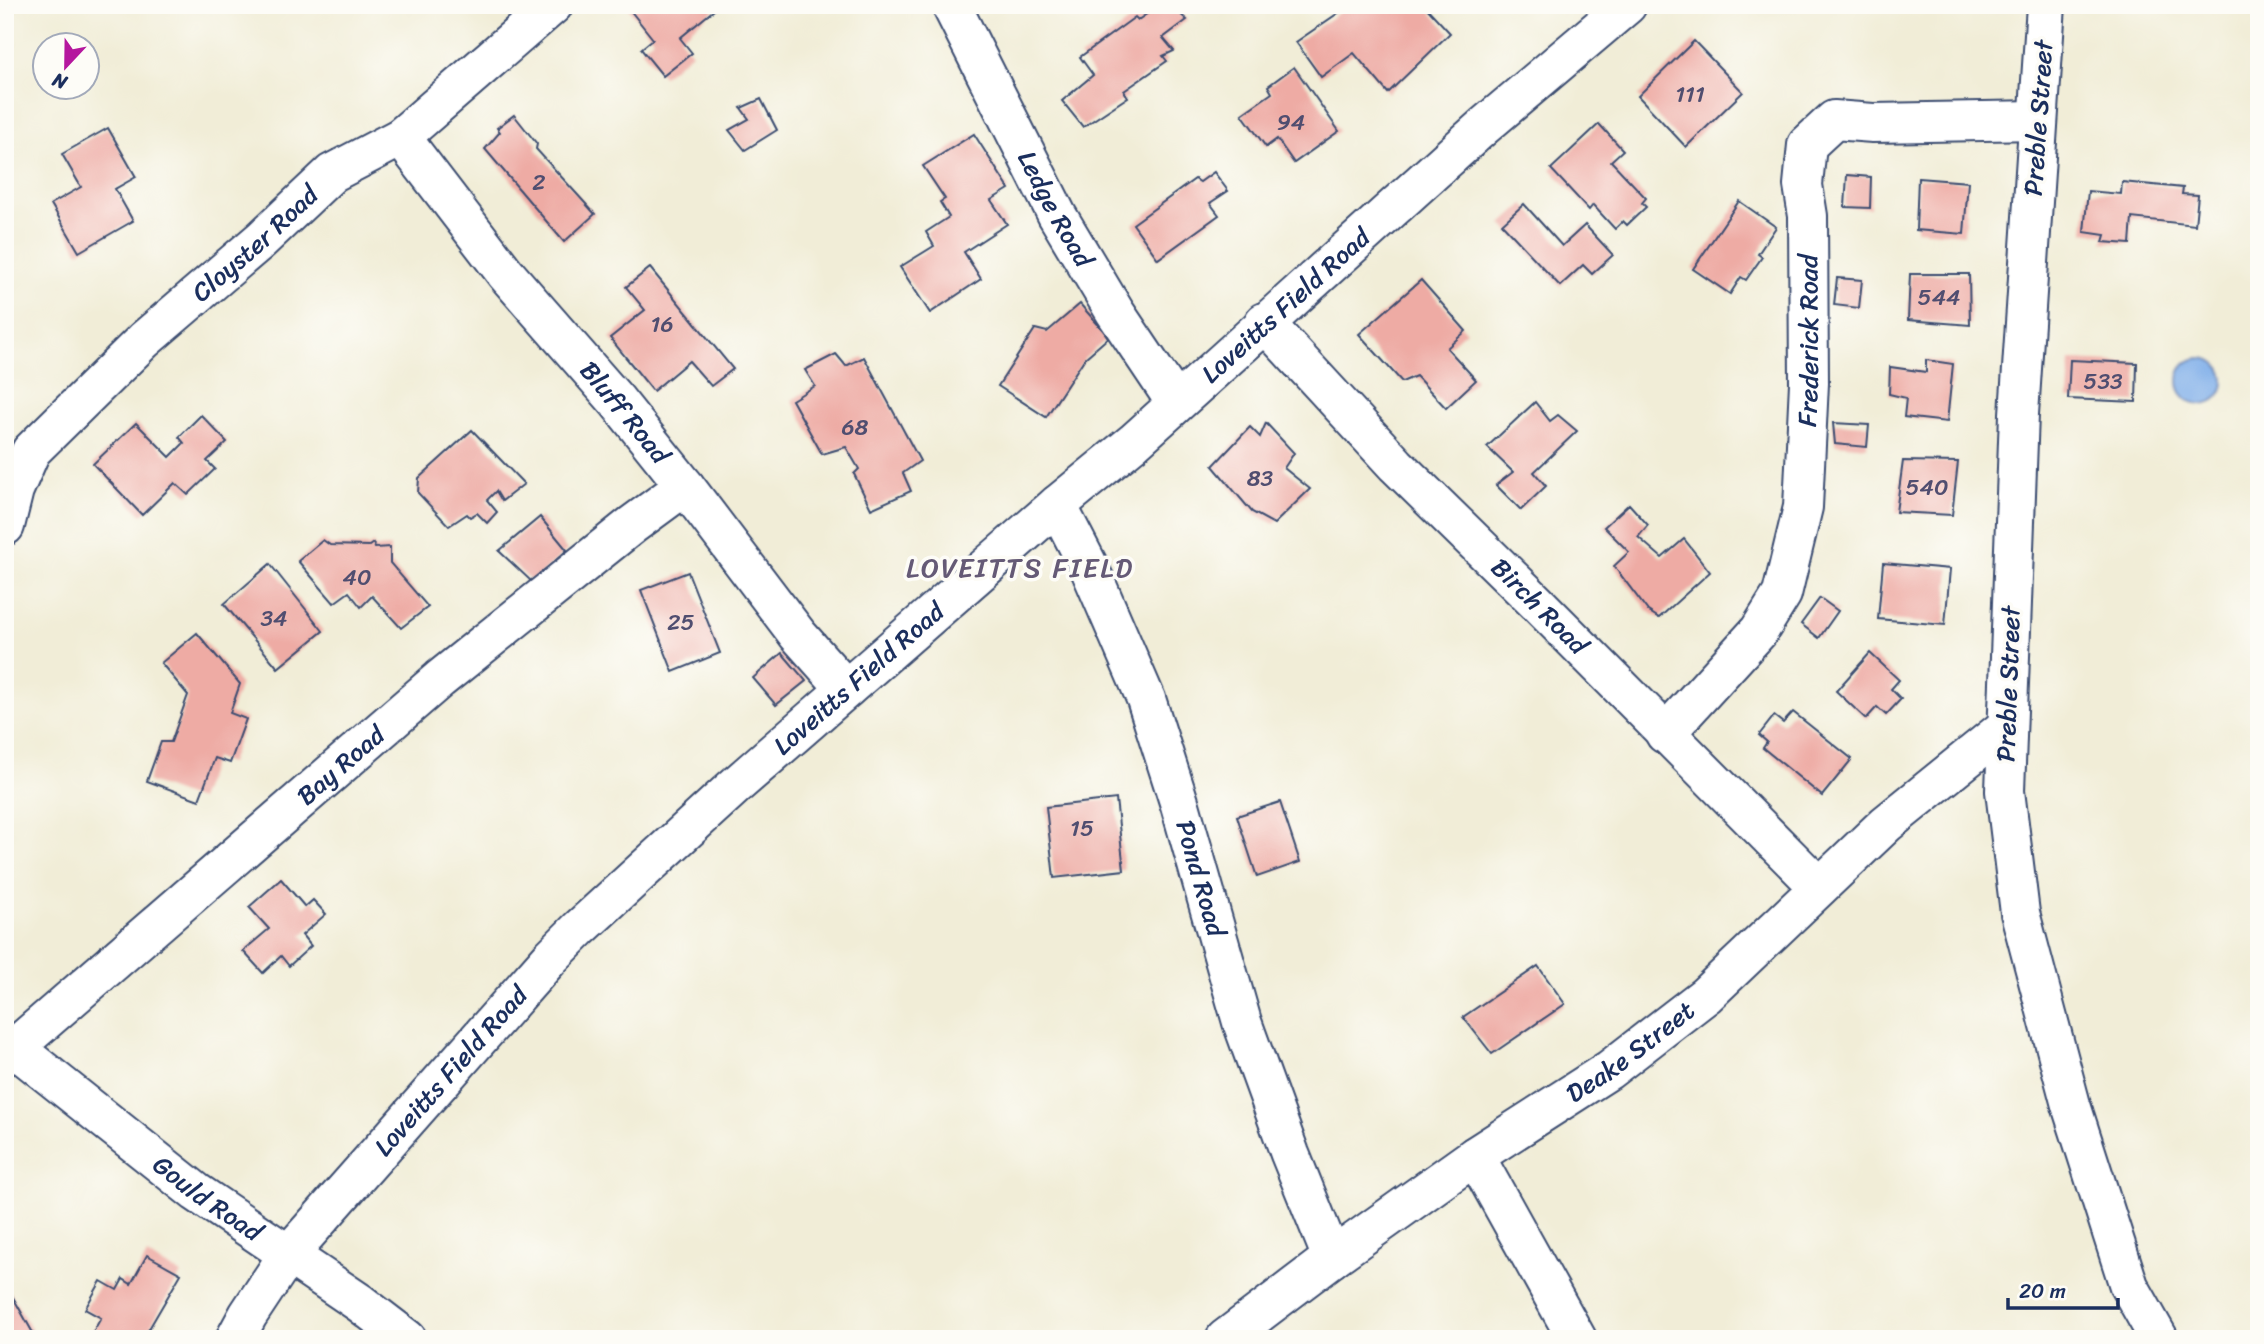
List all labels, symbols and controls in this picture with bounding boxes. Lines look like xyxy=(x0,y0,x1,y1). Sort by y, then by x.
north arrow xyxy=(32,32,102,102)
street label: Preble Street xyxy=(2010,37,2066,197)
text: N xyxy=(47,63,73,99)
house number: 111 xyxy=(1675,74,1705,115)
house number: 94 xyxy=(1277,102,1305,143)
street label: Ledge Road xyxy=(1005,142,1108,278)
house number: 2 xyxy=(532,162,546,203)
street label: Cloyster Road xyxy=(180,172,331,314)
street label: Loveitts Field Road xyxy=(1190,214,1383,395)
street label: Frederick Road xyxy=(1784,252,1832,428)
house number: 544 xyxy=(1918,277,1960,318)
house number: 16 xyxy=(651,304,673,345)
street label: Bluff Road xyxy=(568,350,683,476)
house number: 533 xyxy=(2083,361,2123,402)
house number: 68 xyxy=(842,407,869,448)
house number: 83 xyxy=(1247,458,1274,499)
house number: 540 xyxy=(1906,467,1948,508)
district label: LOVEITTS FIELD xyxy=(906,543,1134,592)
street label: Birch Road xyxy=(1480,546,1601,668)
house number: 40 xyxy=(343,557,371,598)
street label: Loveitts Field Road xyxy=(762,588,957,767)
house number: 34 xyxy=(260,598,288,639)
house number: 25 xyxy=(667,602,695,643)
street label: Preble Street xyxy=(1982,604,2034,763)
street label: Bay Road xyxy=(286,712,397,817)
house number: 15 xyxy=(1070,808,1094,849)
street label: Pond Road xyxy=(1162,815,1240,944)
street label: Loveitts Field Road xyxy=(362,973,541,1167)
street label: Deake Street xyxy=(1556,988,1705,1115)
street label: Gould Road xyxy=(142,1143,274,1255)
scale bar xyxy=(2008,1267,2119,1311)
text: 20 m xyxy=(2019,1272,2066,1310)

